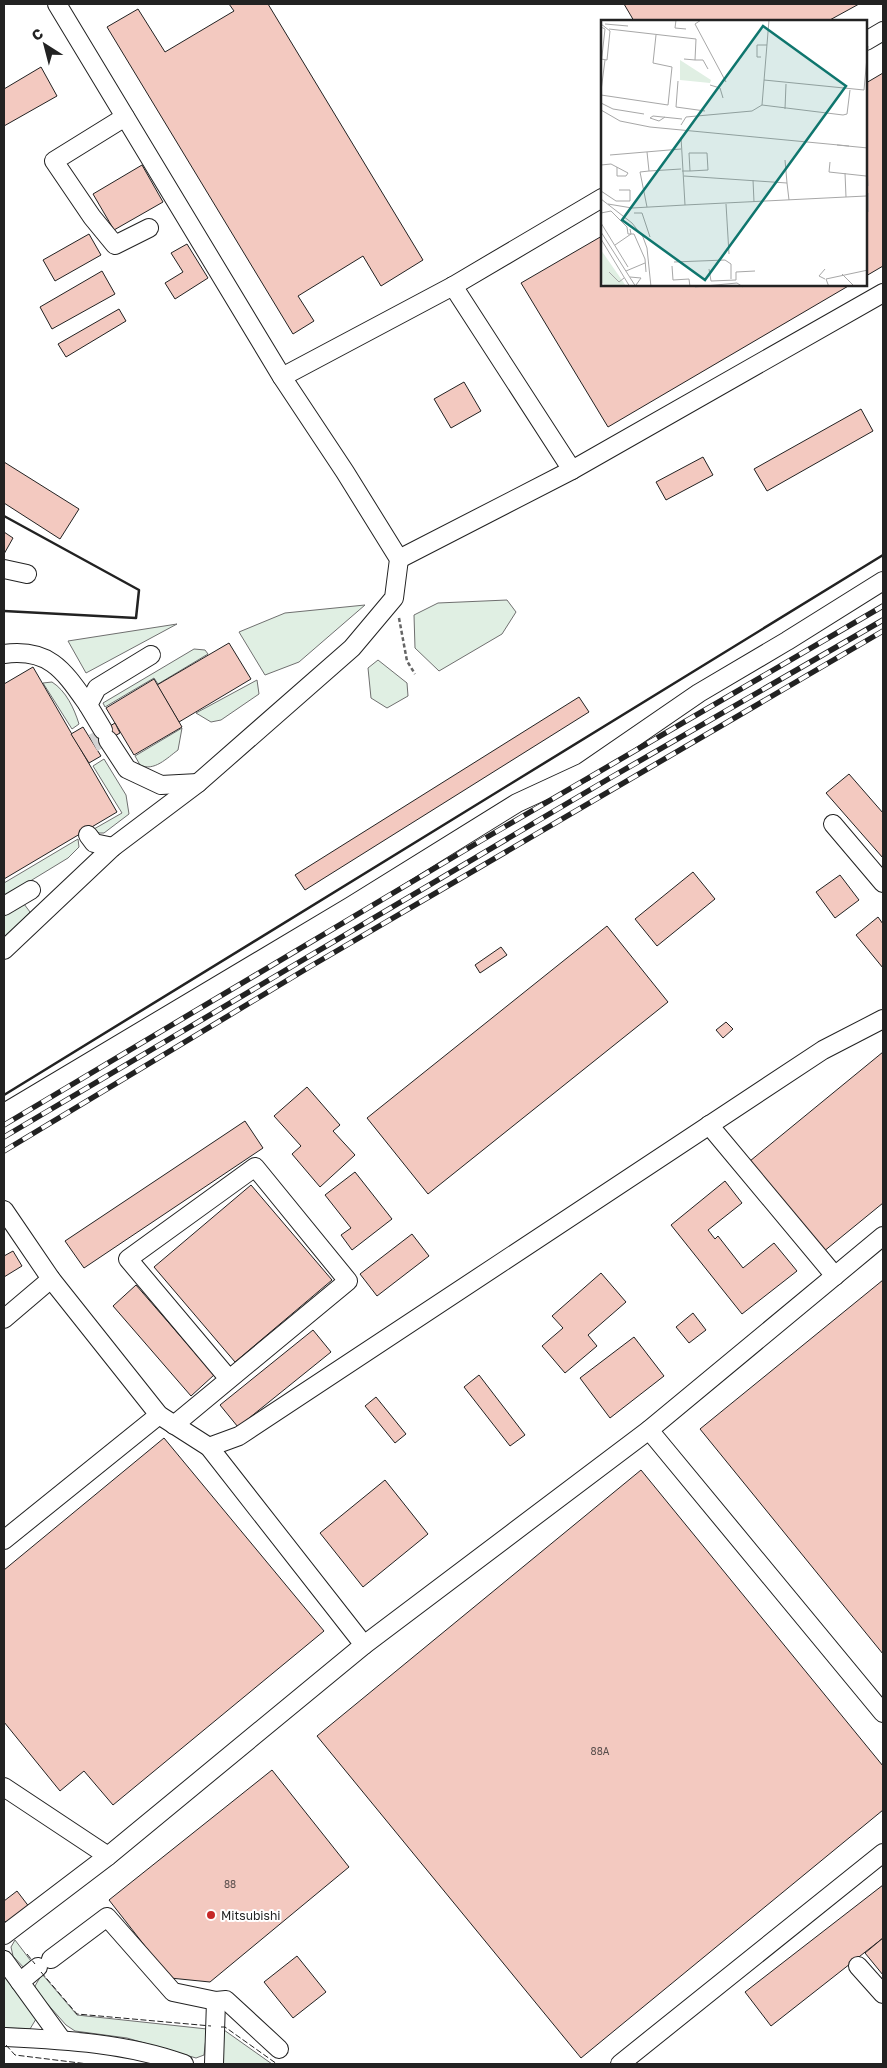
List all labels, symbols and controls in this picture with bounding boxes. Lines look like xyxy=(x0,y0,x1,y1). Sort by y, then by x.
north arrow xyxy=(20,20,70,70)
inset map xyxy=(601,20,867,286)
text: С xyxy=(28,24,46,44)
house number: 88А xyxy=(591,1745,610,1757)
house number: 88 xyxy=(224,1878,236,1890)
place label: Mitsubishi xyxy=(221,1908,281,1923)
marker: Mitsubishi xyxy=(205,1909,217,1921)

